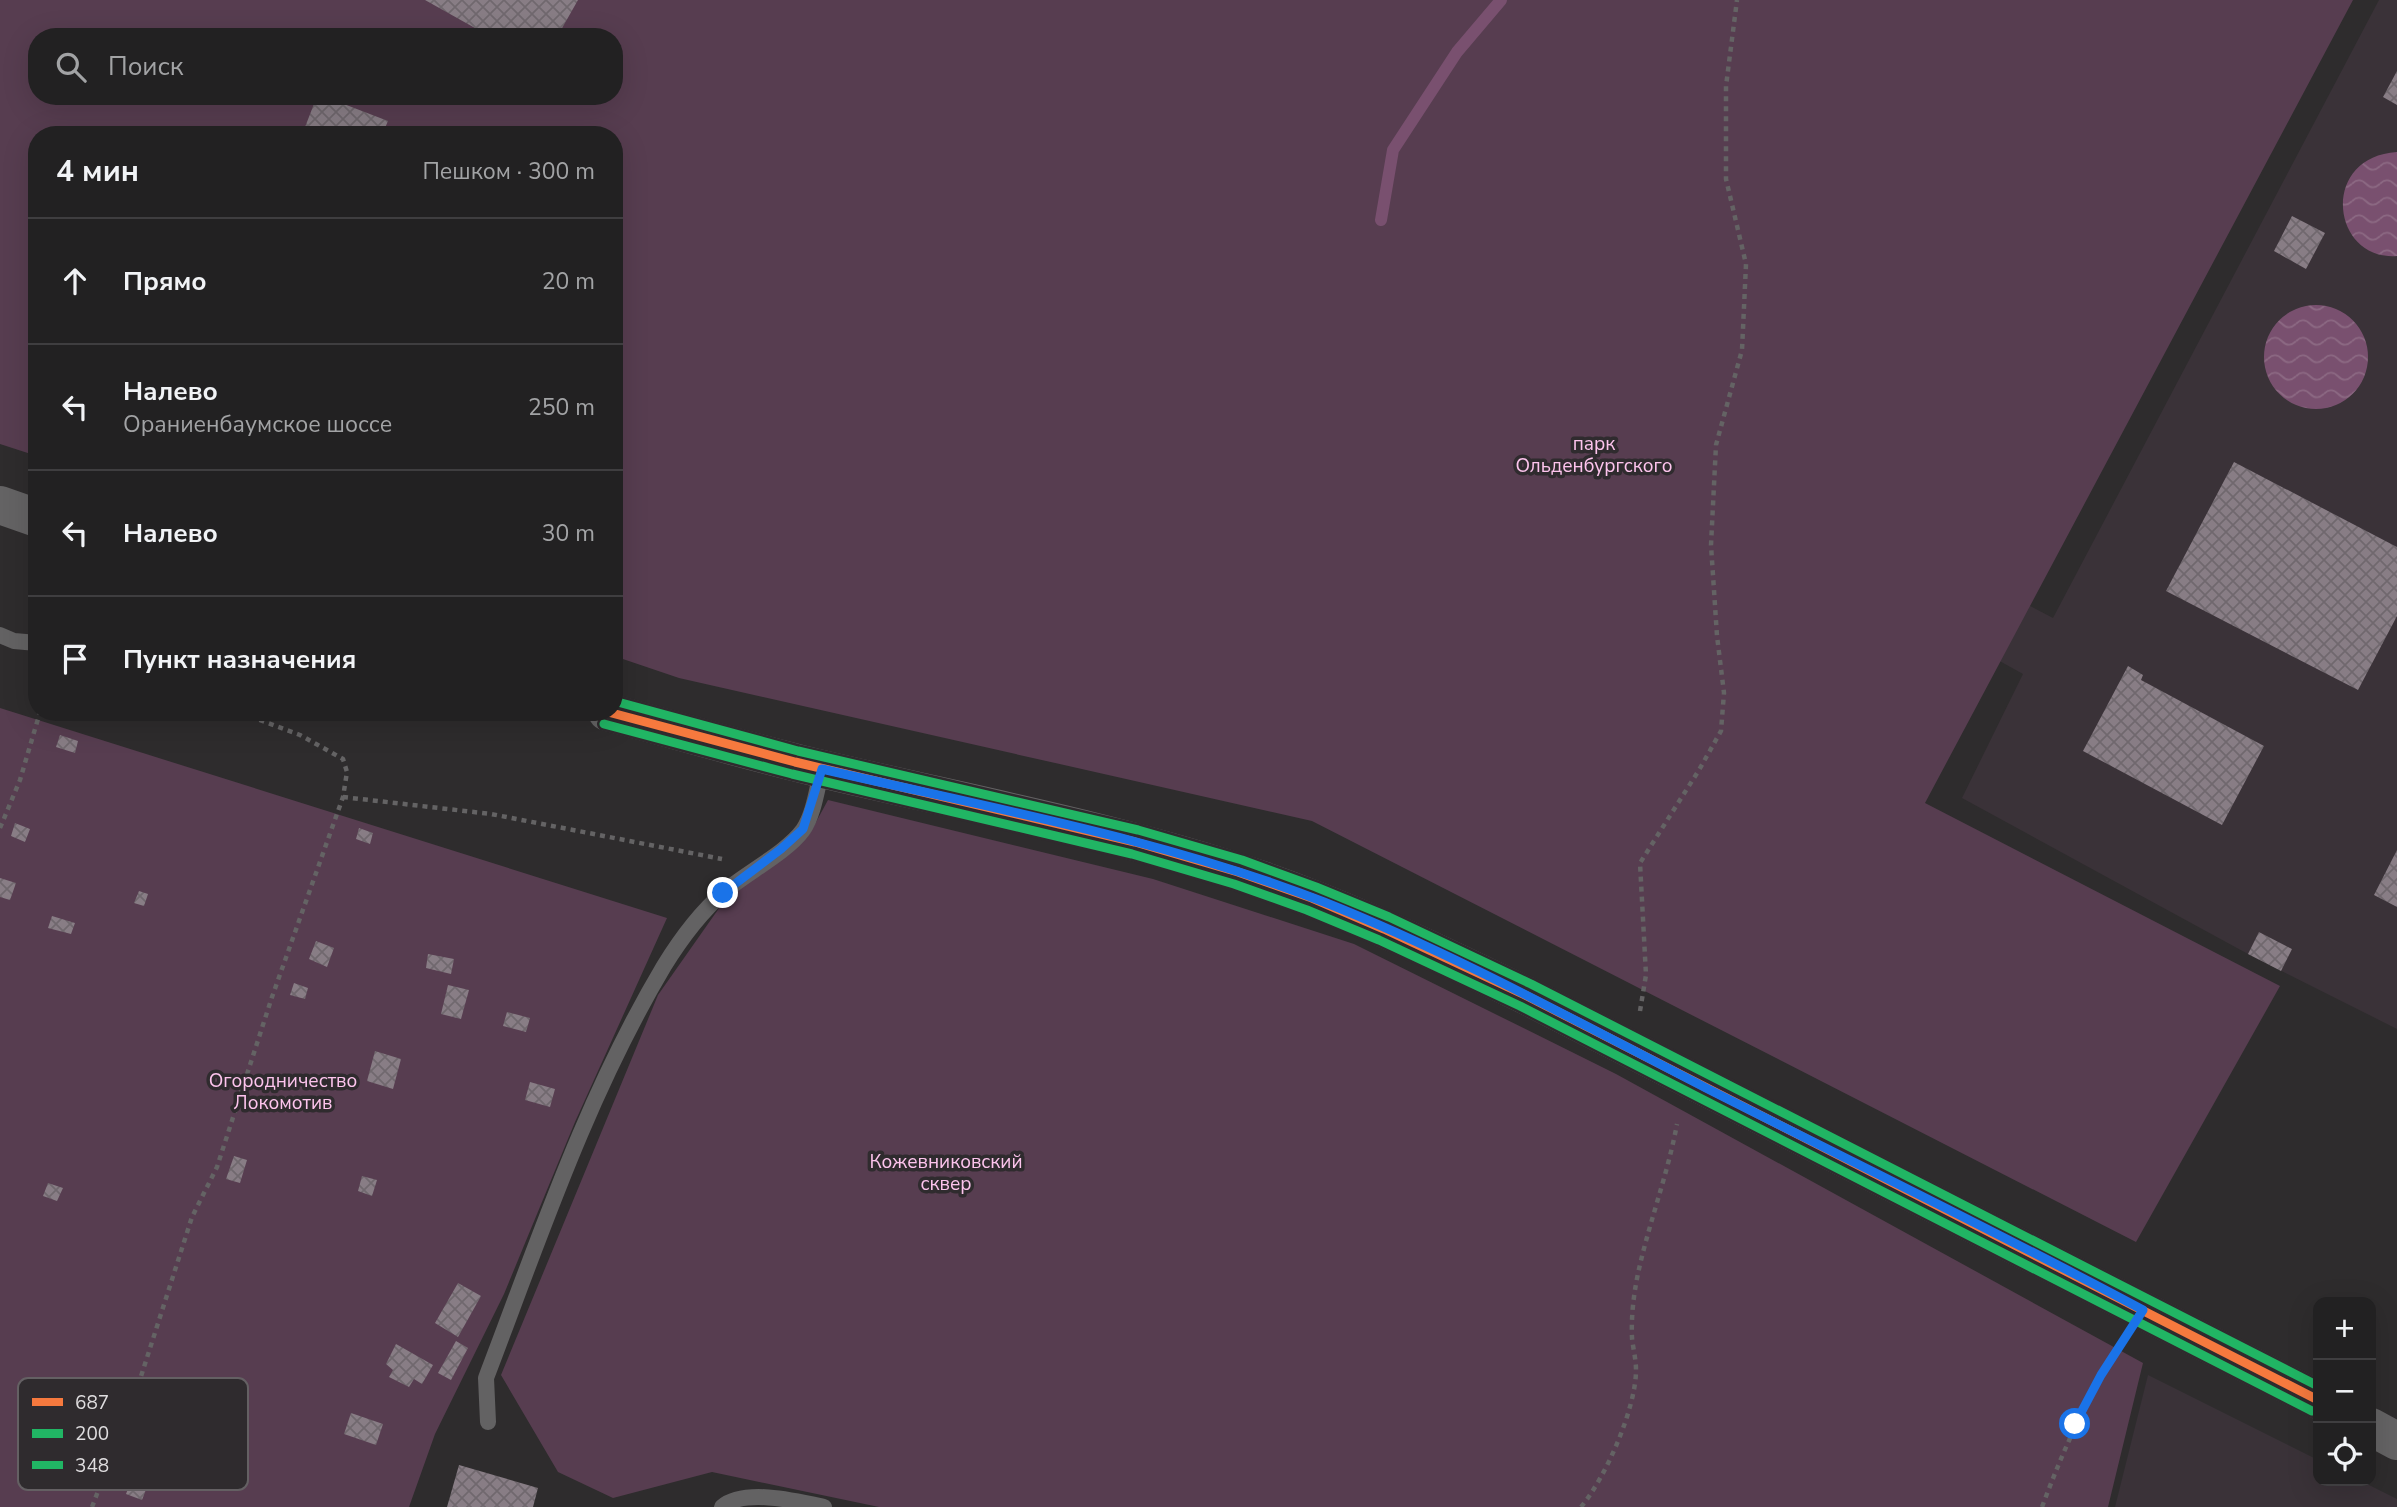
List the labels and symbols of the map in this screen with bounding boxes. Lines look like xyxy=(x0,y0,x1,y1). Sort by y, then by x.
park label: парк Ольденбургского xyxy=(1515,431,1673,479)
route end xyxy=(707,877,738,908)
park label: Огородничество Локомотив xyxy=(209,1068,357,1116)
park label: Кожевниковский сквер xyxy=(870,1149,1022,1197)
legend xyxy=(18,1378,248,1490)
text: 687 xyxy=(75,1390,109,1416)
route start xyxy=(2059,1408,2090,1439)
text: 200 xyxy=(75,1421,109,1447)
text: 348 xyxy=(75,1453,109,1479)

